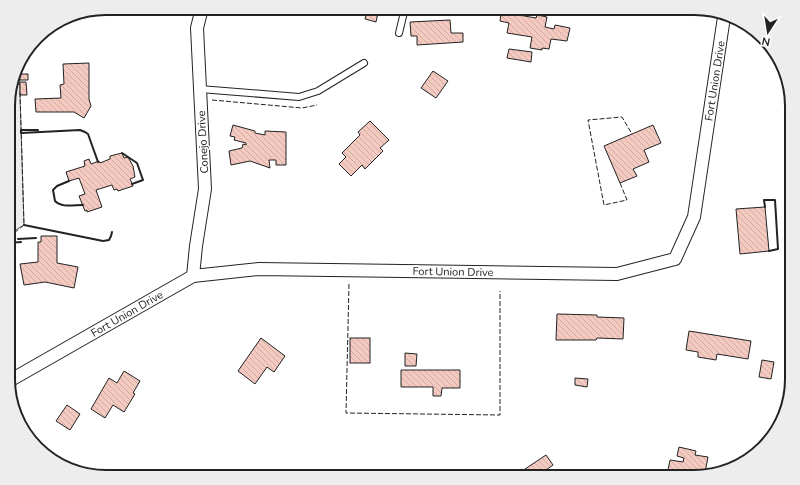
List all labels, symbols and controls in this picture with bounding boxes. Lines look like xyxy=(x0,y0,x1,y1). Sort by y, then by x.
north arrow xyxy=(748,12,788,52)
text: N xyxy=(760,33,772,49)
street label: Fort Union Drive xyxy=(701,40,729,122)
street label: Conejo Drive xyxy=(194,110,212,174)
street label: Fort Union Drive xyxy=(412,264,494,280)
street label: Fort Union Drive xyxy=(88,287,166,341)

